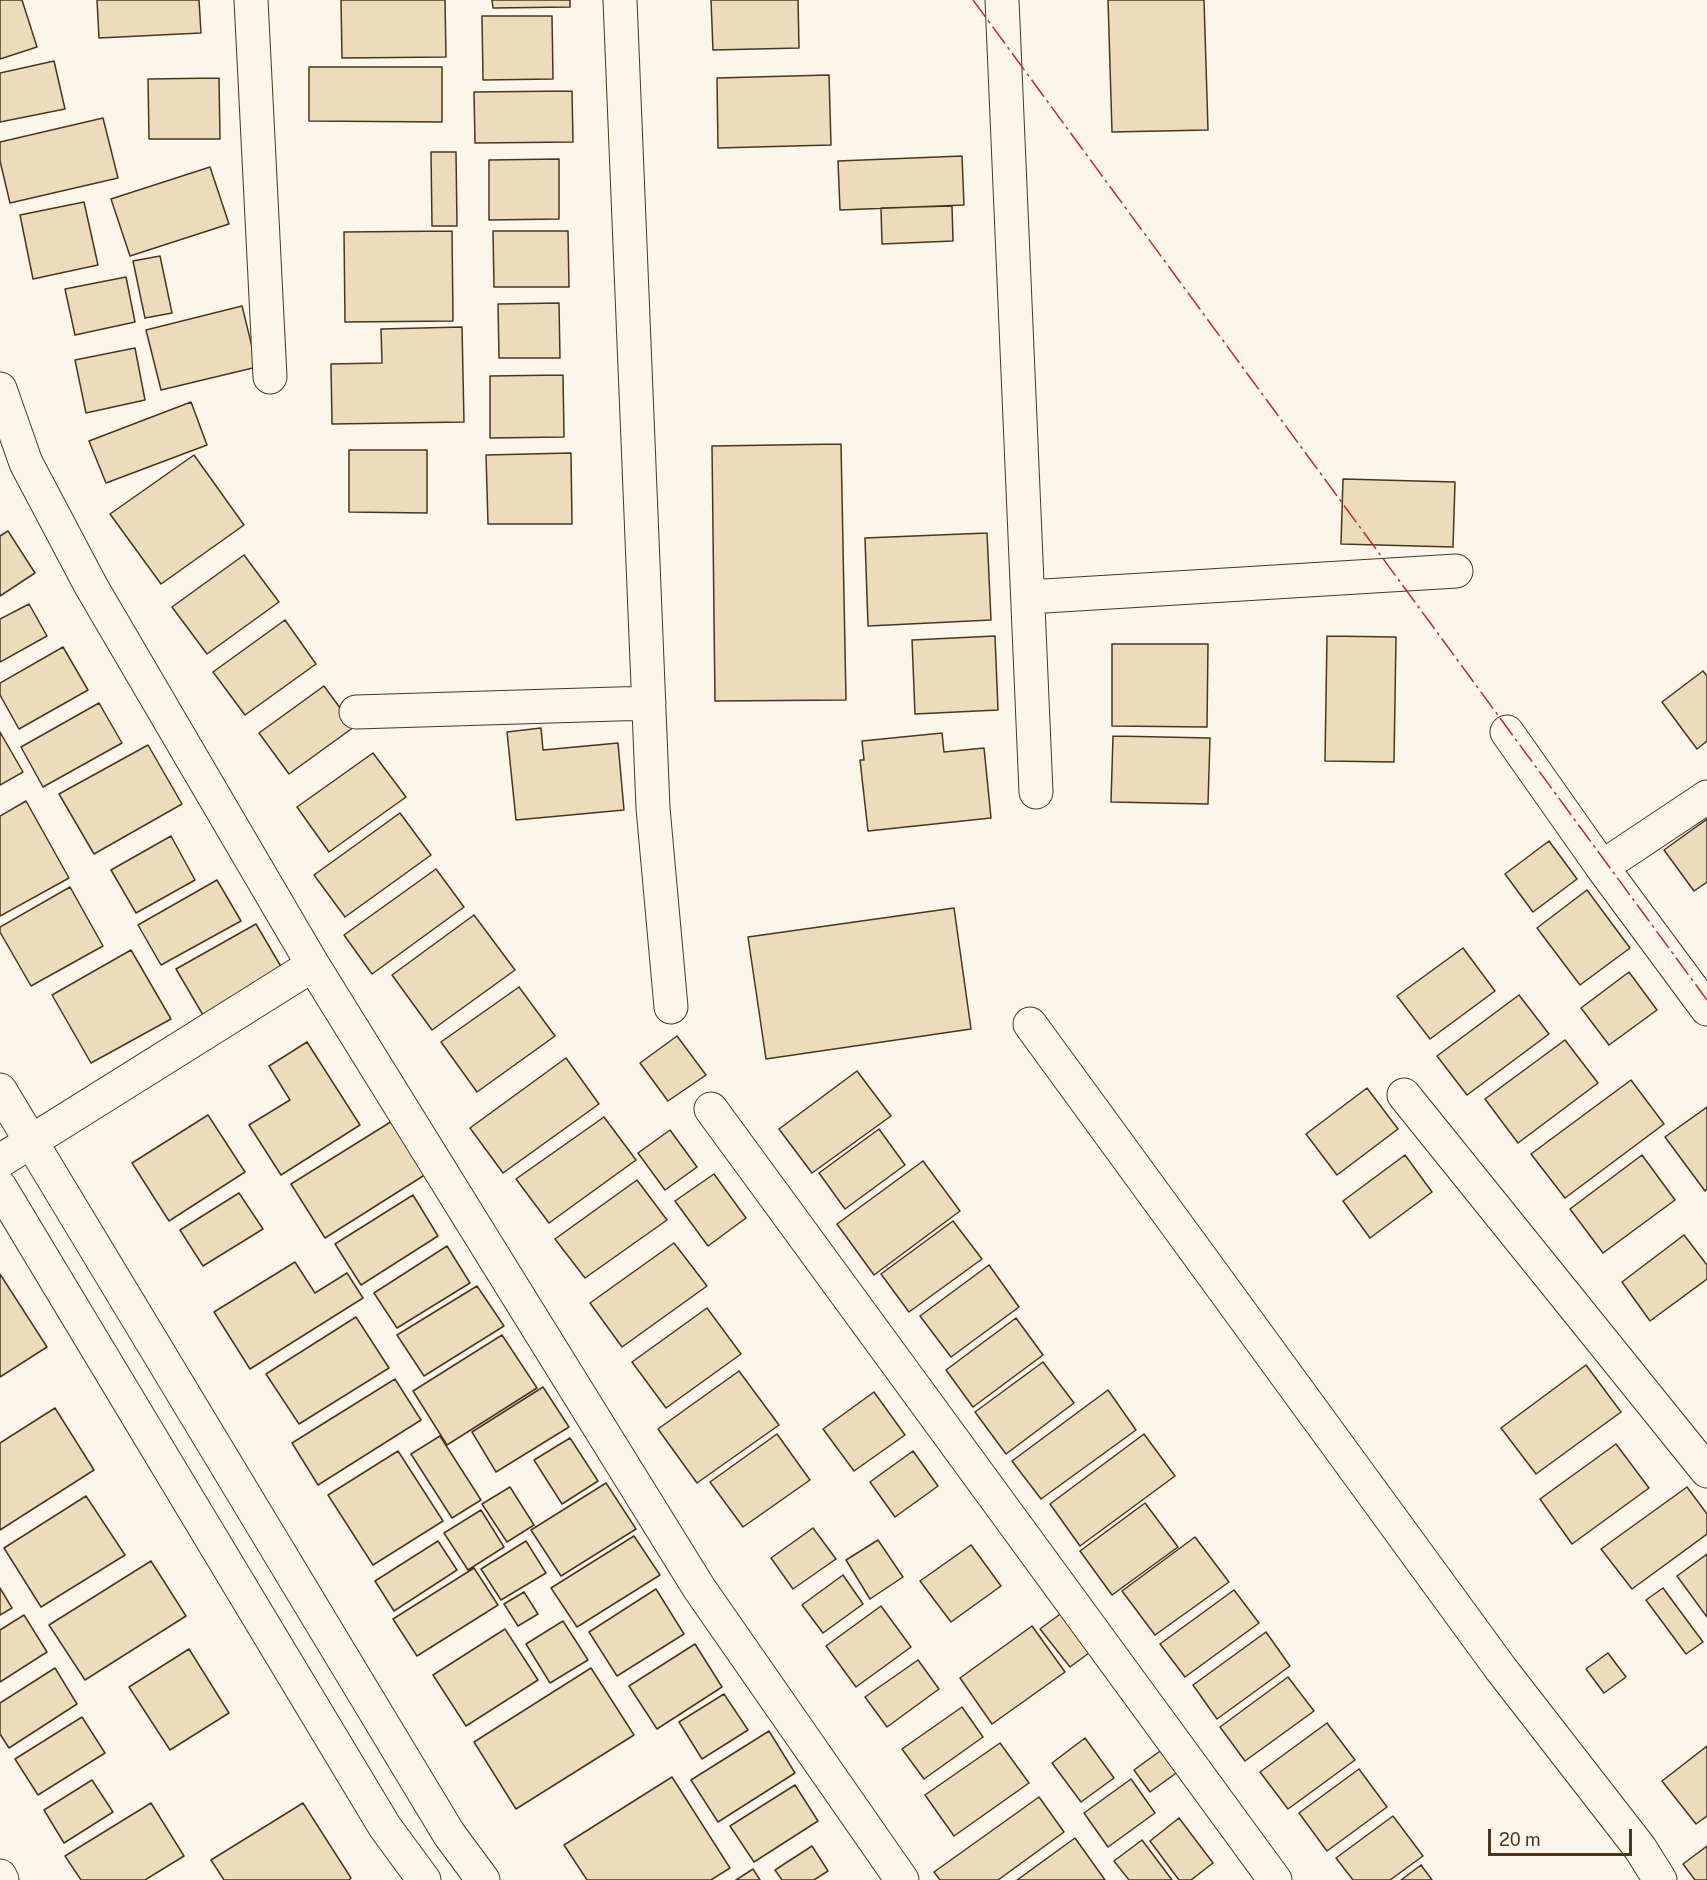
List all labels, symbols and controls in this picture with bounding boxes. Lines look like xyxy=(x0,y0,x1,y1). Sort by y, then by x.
scale bar xyxy=(1491,1817,1635,1855)
text: 20 m xyxy=(1499,1829,1541,1850)

